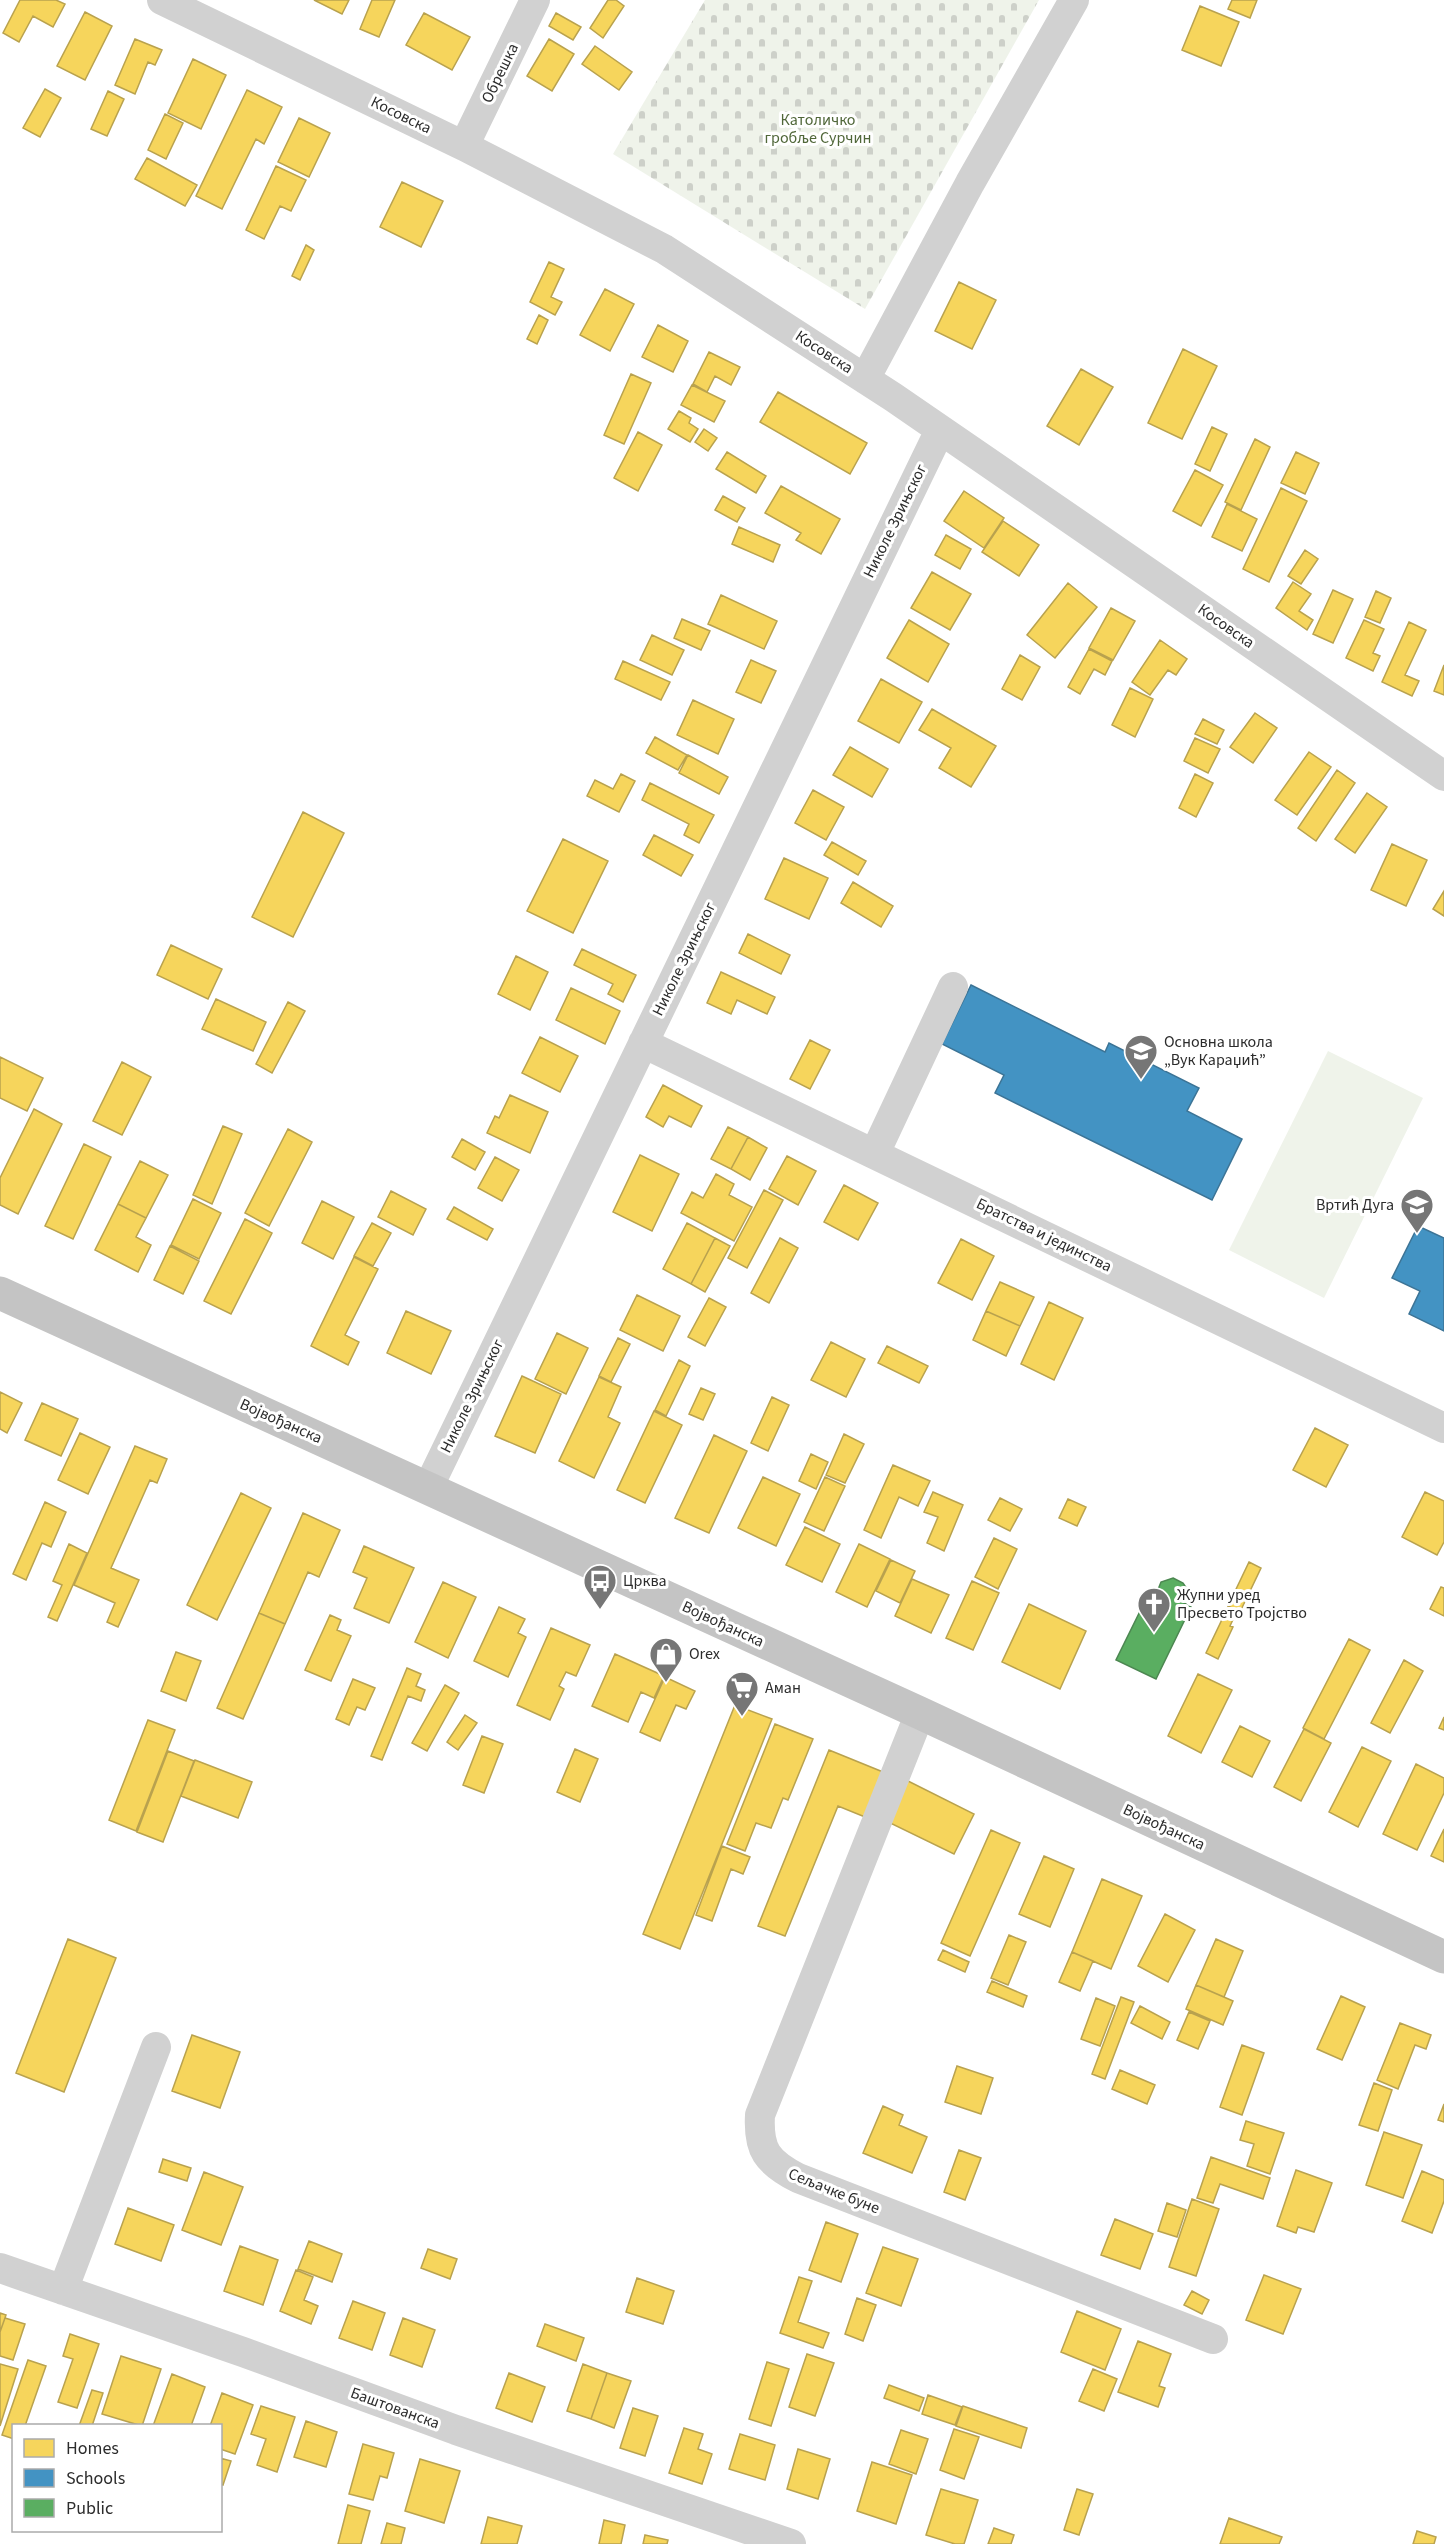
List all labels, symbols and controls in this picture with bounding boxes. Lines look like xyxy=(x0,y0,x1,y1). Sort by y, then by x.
street label: Обрешка xyxy=(476,39,524,107)
street label: Косовска xyxy=(367,91,435,139)
park label: Католичко гробље Сурчин xyxy=(764,109,872,149)
street label: Косовска xyxy=(791,325,857,379)
street label: Николе Зрињског xyxy=(858,460,932,582)
street label: Косовска xyxy=(1193,598,1259,654)
street label: Николе Зрињског xyxy=(647,898,721,1020)
place label: Основна школа „Вук Караџић” xyxy=(1164,1031,1273,1071)
school or university icon: Основна школа „Вук Караџић” xyxy=(1123,1033,1159,1080)
school or university icon: Вртић Дуга xyxy=(1399,1187,1435,1234)
street label: Братства и јединства xyxy=(973,1193,1115,1277)
place label: Вртић Дуга xyxy=(1316,1194,1394,1216)
street label: Николе Зрињског xyxy=(435,1335,509,1457)
street label: Војвођанска xyxy=(236,1393,326,1449)
bus stop icon: Црква xyxy=(582,1563,618,1610)
place label: Црква xyxy=(623,1570,667,1592)
place label: Жупни уред Пресвето Тројство xyxy=(1177,1584,1307,1624)
church icon: Жупни уред Пресвето Тројство xyxy=(1136,1586,1172,1633)
street label: Војвођанска xyxy=(678,1595,768,1653)
shop icon: Orex xyxy=(648,1636,684,1683)
place label: Orex xyxy=(689,1643,720,1665)
supermarket icon: Аман xyxy=(724,1670,760,1717)
place label: Аман xyxy=(765,1677,801,1699)
street label: Војвођанска xyxy=(1119,1798,1209,1856)
street label: Сељачке буне xyxy=(785,2163,883,2219)
street label: Баштованска xyxy=(347,2382,443,2434)
legend xyxy=(12,2424,222,2532)
text: Homes xyxy=(66,2436,119,2461)
text: Schools xyxy=(66,2466,125,2491)
text: Public xyxy=(66,2496,113,2521)

